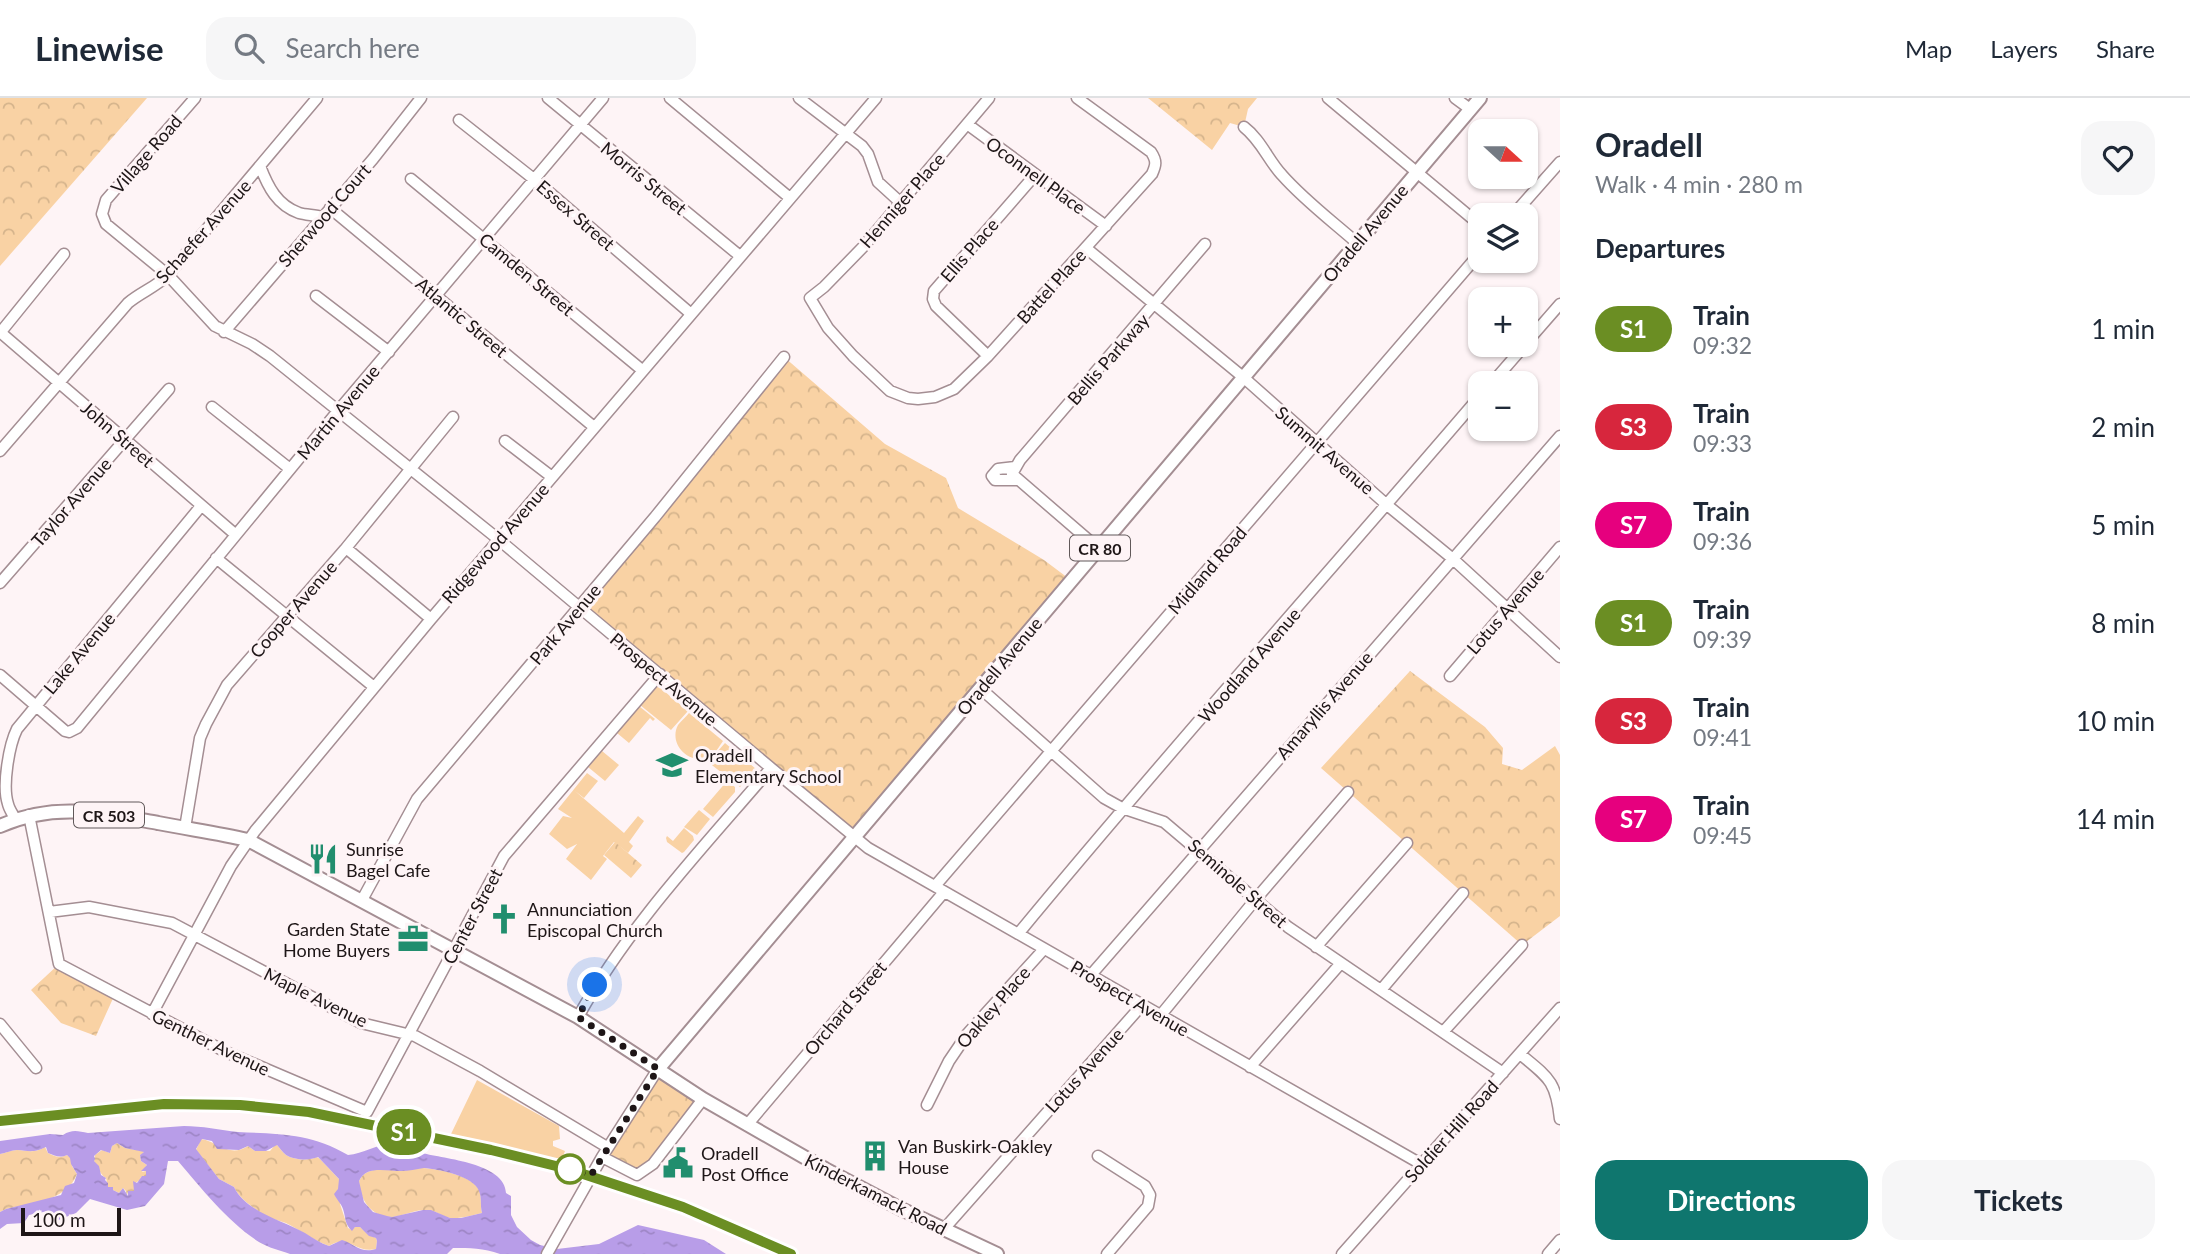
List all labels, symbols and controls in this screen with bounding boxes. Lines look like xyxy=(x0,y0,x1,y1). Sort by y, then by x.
search box xyxy=(206,17,696,80)
text: Linewise xyxy=(35,28,164,68)
icon: search xyxy=(230,29,268,67)
text: Search here xyxy=(286,32,420,64)
text: Map xyxy=(1905,34,1952,63)
text: Layers xyxy=(1990,34,2058,63)
text: Share xyxy=(2096,34,2155,63)
street label: Village Road xyxy=(106,110,186,198)
north arrow xyxy=(1468,119,1538,189)
map controls xyxy=(1468,119,1538,441)
button: heart xyxy=(2081,121,2155,195)
text: Oradell xyxy=(1595,124,1703,164)
street label: Oconnell Place xyxy=(982,132,1090,218)
street label: Morris Street xyxy=(597,137,692,220)
street label: Henniger Place xyxy=(855,148,949,252)
street label: Sherwood Court xyxy=(273,158,375,271)
text: Walk · 4 min · 280 m xyxy=(1595,170,1803,198)
street label: Schaefer Avenue xyxy=(151,175,255,287)
street label: Essex Street xyxy=(532,175,620,255)
street label: Oradell Avenue xyxy=(1318,179,1412,287)
button: layers xyxy=(1468,203,1538,273)
street label: Ellis Place xyxy=(935,214,1003,286)
street label: Camden Street xyxy=(475,228,579,321)
text: Departures xyxy=(1595,232,1725,264)
street label: Battel Place xyxy=(1012,244,1090,328)
street label: Atlantic Street xyxy=(412,272,513,362)
button: + xyxy=(1468,287,1538,357)
text: Train xyxy=(1693,299,1750,331)
street label: Bellis Parkway xyxy=(1062,308,1154,409)
text: 1 min xyxy=(2091,313,2155,345)
text: S1 xyxy=(1620,314,1647,343)
text: 09:32 xyxy=(1693,331,1752,359)
street label: Martin Avenue xyxy=(292,360,384,464)
button: − xyxy=(1468,371,1538,441)
street label: John Street xyxy=(77,396,159,472)
text: Train xyxy=(1693,397,1750,429)
street label: Summit Avenue xyxy=(1271,401,1379,499)
text: 2 min xyxy=(2091,411,2155,443)
text: S3 xyxy=(1620,412,1647,441)
text: 09:33 xyxy=(1693,429,1752,457)
street label: Taylor Avenue xyxy=(26,453,116,551)
street label: Ridgewood Avenue xyxy=(437,478,553,608)
text: Train xyxy=(1693,495,1750,527)
text: 5 min xyxy=(2091,509,2155,541)
text: S7 xyxy=(1620,510,1647,539)
street label: Midland Road xyxy=(1163,522,1251,618)
text: 09:36 xyxy=(1693,527,1752,555)
road number: CR 80 xyxy=(1070,536,1130,561)
street label: Cooper Avenue xyxy=(245,556,341,662)
street label: Lotus Avenue xyxy=(1462,564,1548,658)
street label: Park Avenue xyxy=(525,579,605,669)
text: Train xyxy=(1693,593,1750,625)
street label: Woodland Avenue xyxy=(1193,603,1305,727)
text: 8 min xyxy=(2091,607,2155,639)
street label: Lake Avenue xyxy=(38,608,120,698)
text: S1 xyxy=(1620,608,1647,637)
street label: Oradell Avenue xyxy=(952,612,1046,720)
text: 09:39 xyxy=(1693,625,1752,653)
street label: Prospect Avenue xyxy=(606,628,722,730)
street label: Amaryllis Avenue xyxy=(1271,646,1377,764)
text: Train xyxy=(1693,691,1750,723)
text: 10 min xyxy=(2076,705,2155,737)
text: S3 xyxy=(1620,706,1647,735)
text: 09:41 xyxy=(1693,723,1752,751)
place label: Oradell Elementary School xyxy=(695,744,842,787)
school or university icon: Oradell Elementary School xyxy=(655,748,689,782)
text: Train xyxy=(1693,789,1750,821)
road number: CR 503 xyxy=(74,802,144,828)
text: 14 min xyxy=(2076,803,2155,835)
text: S7 xyxy=(1620,804,1647,833)
text: 09:45 xyxy=(1693,821,1752,849)
street label: Seminole Street xyxy=(1184,834,1293,932)
place label: Sunrise Bagel Cafe xyxy=(346,838,430,881)
restaurant icon: Sunrise Bagel Cafe xyxy=(306,842,340,876)
street label: Center Street xyxy=(438,864,507,968)
place label: Annunciation Episcopal Church xyxy=(527,898,663,941)
church icon: Annunciation Episcopal Church xyxy=(487,902,521,936)
place label: Garden State Home Buyers xyxy=(283,918,390,961)
office icon: Garden State Home Buyers xyxy=(396,922,430,956)
street label: Prospect Avenue xyxy=(1067,955,1193,1041)
street label: Orchard Street xyxy=(799,956,891,1060)
street label: Maple Avenue xyxy=(260,962,372,1032)
street label: Oakley Place xyxy=(952,962,1034,1052)
your location xyxy=(577,967,612,1002)
street label: Genther Avenue xyxy=(149,1004,273,1080)
street label: Lotus Avenue xyxy=(1040,1023,1128,1117)
street label: Soldier Hill Road xyxy=(1399,1075,1503,1187)
line badge: S1 xyxy=(372,1109,436,1155)
text: S1 xyxy=(390,1117,418,1146)
place label: Van Buskirk-Oakley House xyxy=(898,1135,1053,1178)
building icon: Van Buskirk-Oakley House xyxy=(858,1139,892,1173)
place label: Oradell Post Office xyxy=(701,1142,789,1185)
public building icon: Oradell Post Office xyxy=(661,1146,695,1180)
street label: Kinderkamack Road xyxy=(801,1149,951,1239)
unlabelled marker xyxy=(555,1154,585,1184)
button: Directions xyxy=(1595,1160,1868,1240)
button: Tickets xyxy=(1882,1160,2155,1240)
scale bar xyxy=(21,1205,121,1237)
text: 100 m xyxy=(32,1208,86,1231)

